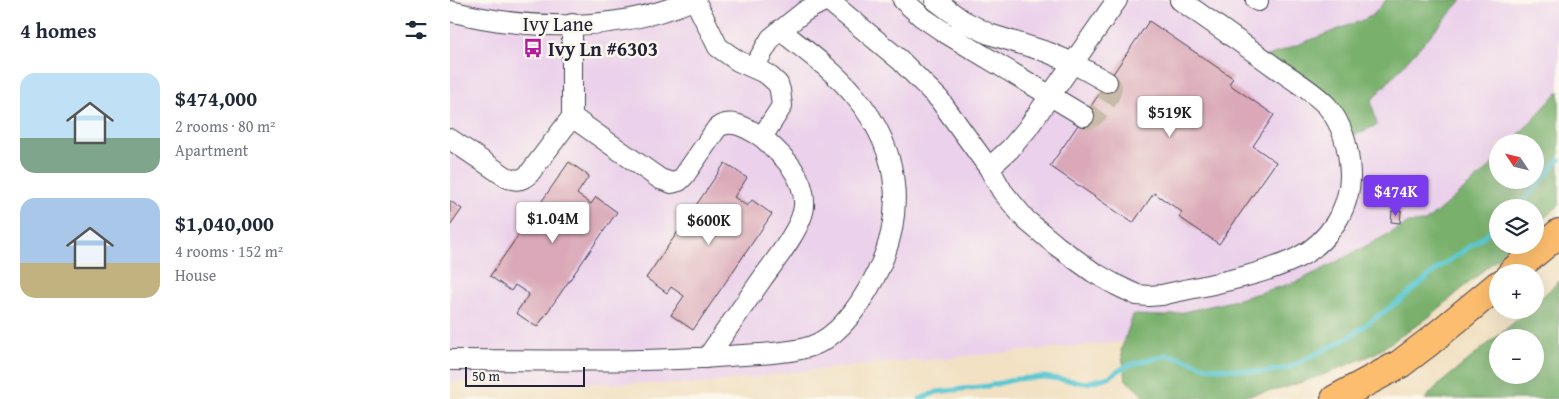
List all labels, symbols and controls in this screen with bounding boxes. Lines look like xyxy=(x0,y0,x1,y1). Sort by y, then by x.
street label: Ivy Lane xyxy=(523,9,593,38)
text: 4 homes xyxy=(20,15,96,46)
icon: filters xyxy=(402,16,430,44)
place label: Ivy Ln #6303 xyxy=(548,34,658,63)
bus stop icon: Ivy Ln #6303 xyxy=(522,37,544,59)
text: $474,000 xyxy=(175,83,257,114)
icon: home xyxy=(60,93,120,153)
pin: $519K xyxy=(1135,96,1205,138)
text: $519K xyxy=(1148,100,1192,124)
text: 2 rooms · 80 m² xyxy=(175,114,275,138)
north arrow xyxy=(1489,134,1544,189)
map controls xyxy=(1489,134,1544,384)
text: Apartment xyxy=(175,138,248,162)
pin: $474K xyxy=(1361,174,1431,217)
text: $474K xyxy=(1374,179,1418,203)
button: layers xyxy=(1489,199,1544,254)
pin: $1.04M xyxy=(512,202,594,244)
pin: $600K xyxy=(674,204,744,246)
text: $1.04M xyxy=(527,206,579,230)
text: $1,040,000 xyxy=(175,208,274,239)
text: $600K xyxy=(687,208,731,232)
icon: home xyxy=(60,218,120,278)
text: 4 rooms · 152 m² xyxy=(175,239,283,263)
text: House xyxy=(175,263,216,287)
button: + xyxy=(1489,264,1544,319)
button: − xyxy=(1489,329,1544,384)
scale bar xyxy=(465,364,585,387)
text: 50 m xyxy=(472,366,500,386)

